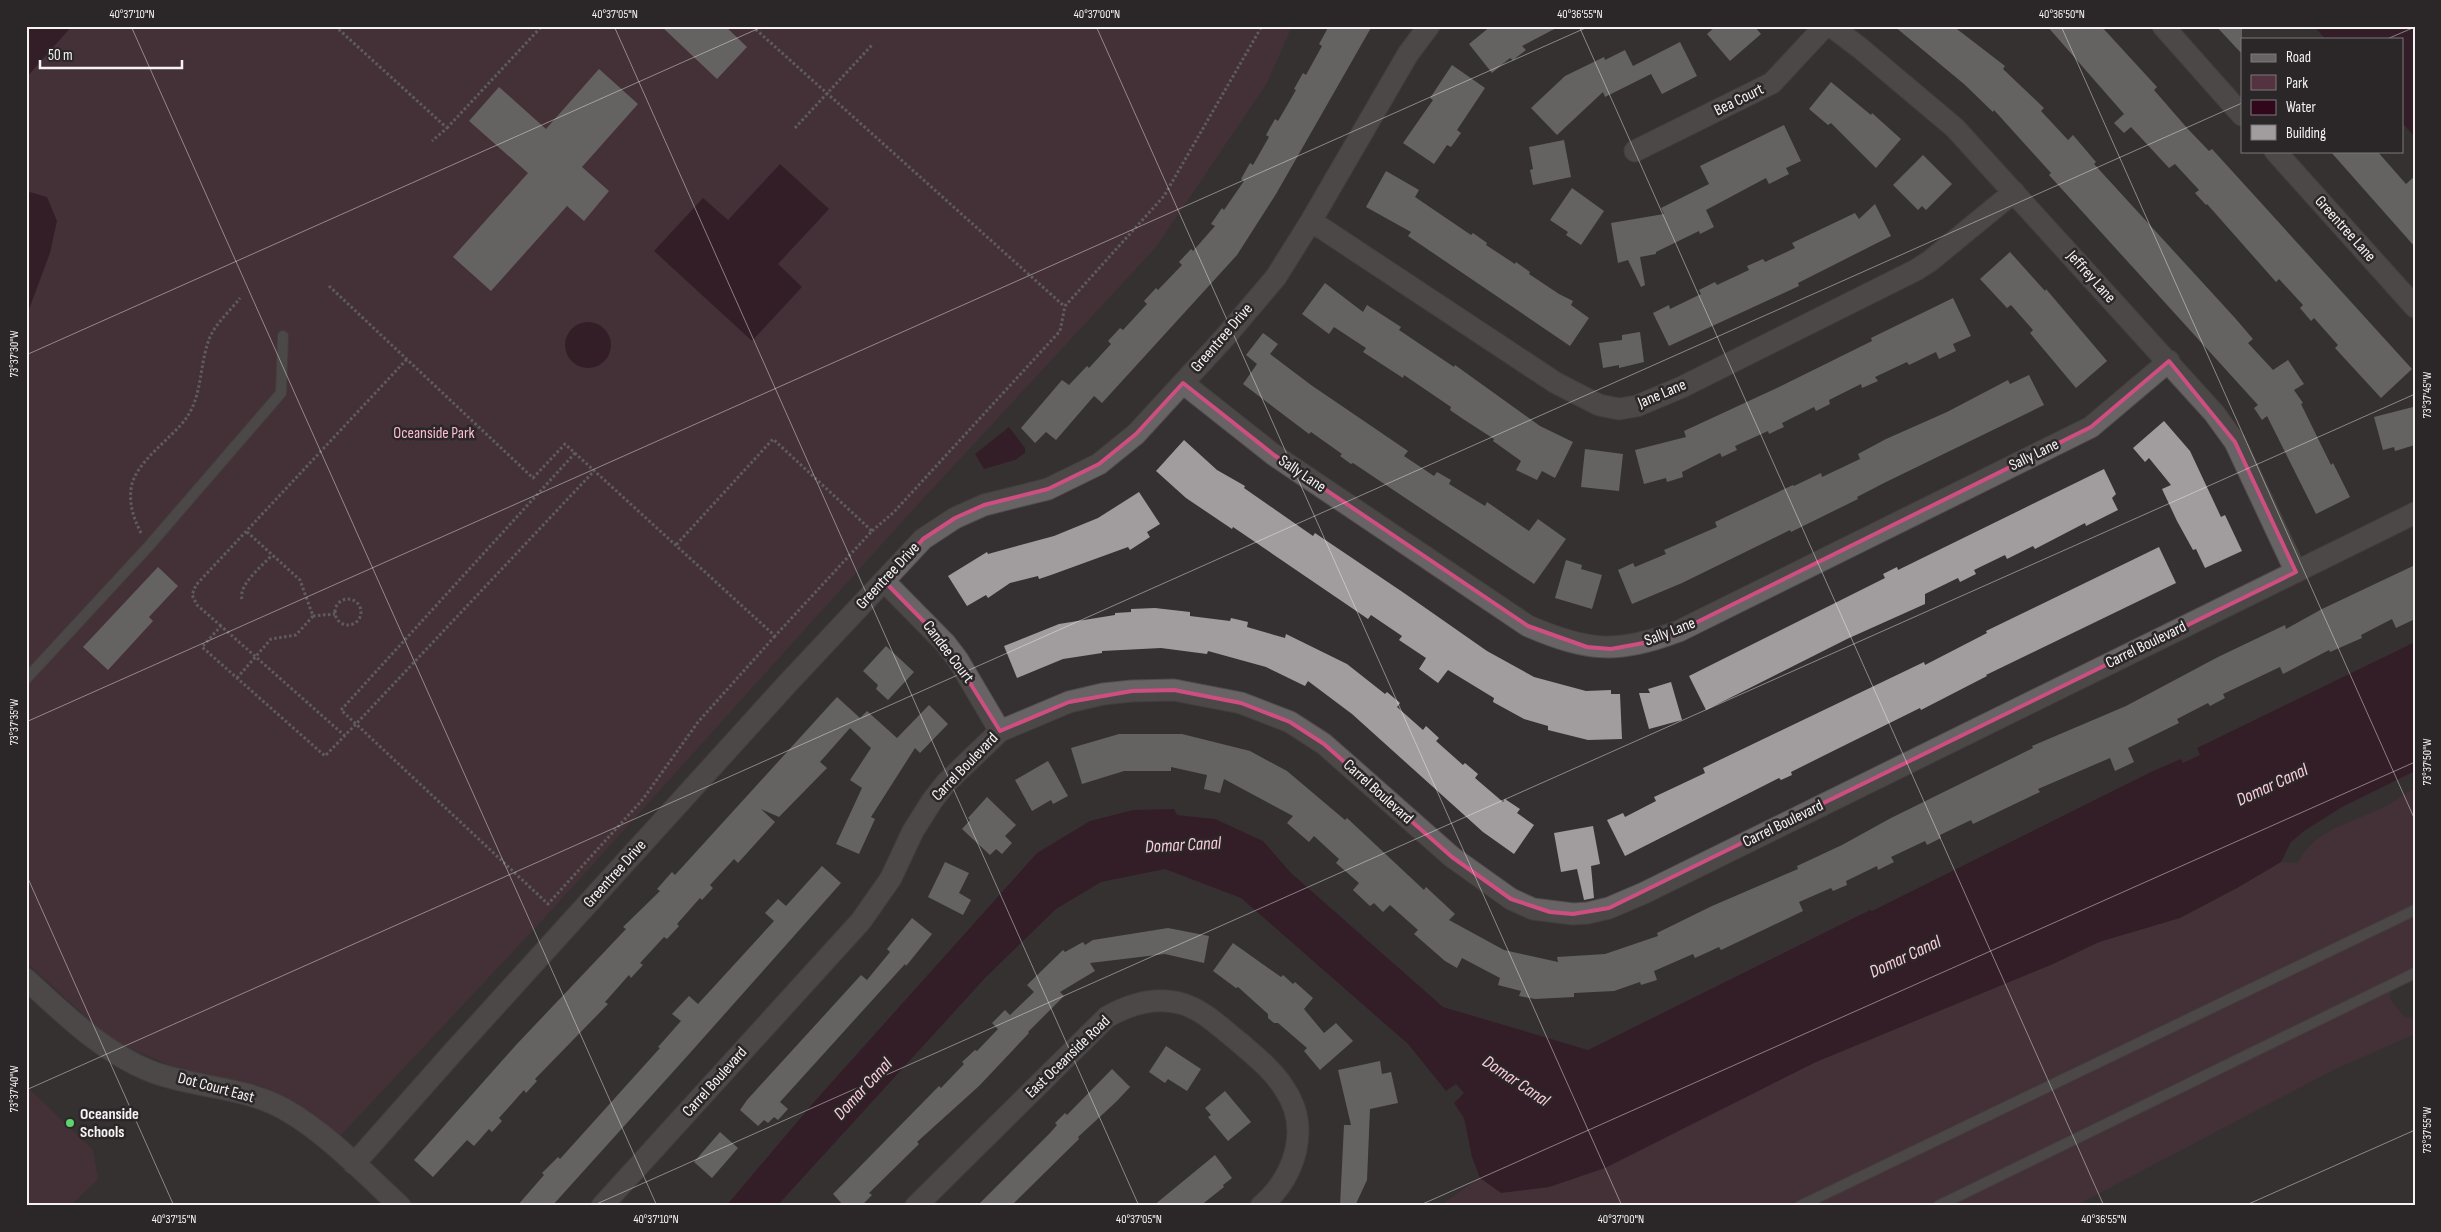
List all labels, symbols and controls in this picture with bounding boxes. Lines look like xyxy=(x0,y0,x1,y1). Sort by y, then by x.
text: 40°37'10"N xyxy=(109,7,155,22)
text: 40°37'05"N xyxy=(592,7,638,22)
text: 40°37'00"N xyxy=(1074,7,1120,22)
text: 40°36'55"N xyxy=(1557,7,1603,22)
text: 40°36'50"N xyxy=(2039,7,2085,22)
scale bar xyxy=(40,38,182,70)
legend xyxy=(2241,38,2404,152)
text: 50 m xyxy=(48,46,73,65)
text: Road xyxy=(2286,48,2311,67)
text: Park xyxy=(2286,74,2308,93)
street label: Bea Court xyxy=(1711,80,1767,120)
text: Water xyxy=(2286,98,2317,117)
text: Building xyxy=(2286,124,2326,143)
street label: Greentree Lane xyxy=(2310,192,2380,266)
street label: Jeffrey Lane xyxy=(2062,246,2119,307)
street label: Greentree Drive xyxy=(1187,300,1257,376)
text: 73°37'30"W xyxy=(7,330,22,378)
text: 73°37'45"W xyxy=(2420,371,2435,418)
street label: Jane Lane xyxy=(1634,375,1689,413)
park label: Oceanside Park xyxy=(393,424,475,443)
street label: Sally Lane xyxy=(2006,435,2062,475)
street label: Sally Lane xyxy=(1275,451,1329,497)
street label: Greentree Drive xyxy=(852,539,924,613)
street label: Sally Lane xyxy=(1642,614,1698,650)
street label: Candee Court xyxy=(918,617,978,687)
street label: Carrel Boulevard xyxy=(2103,617,2189,673)
text: 73°37'35"W xyxy=(7,699,22,745)
street label: Carrel Boulevard xyxy=(928,729,1002,805)
text: 73°37'50"W xyxy=(2420,738,2435,785)
street label: Carrel Boulevard xyxy=(1339,756,1417,828)
water label: Domar Canal xyxy=(2233,759,2312,811)
street label: Carrel Boulevard xyxy=(1740,796,1826,852)
water label: Domar Canal xyxy=(1144,832,1222,857)
street label: Greentree Drive xyxy=(580,836,650,912)
water label: Domar Canal xyxy=(1866,931,1945,983)
street label: East Oceanside Road xyxy=(1022,1012,1114,1102)
street label: Carrel Boulevard xyxy=(679,1043,751,1121)
water label: Domar Canal xyxy=(1478,1051,1554,1111)
water label: Domar Canal xyxy=(829,1053,897,1124)
text: 73°37'40"W xyxy=(7,1065,22,1113)
street label: Dot Court East xyxy=(176,1069,256,1107)
place label: Oceanside Schools xyxy=(80,1105,139,1142)
text: 73°37'55"W xyxy=(2420,1107,2435,1153)
marker: Oceanside Schools xyxy=(64,1117,76,1129)
text: 40°37'15"N xyxy=(152,1212,196,1227)
text: 40°37'10"N xyxy=(633,1212,679,1227)
text: 40°37'05"N xyxy=(1116,1212,1162,1227)
text: 40°37'00"N xyxy=(1598,1212,1644,1227)
text: 40°36'55"N xyxy=(2081,1212,2127,1227)

